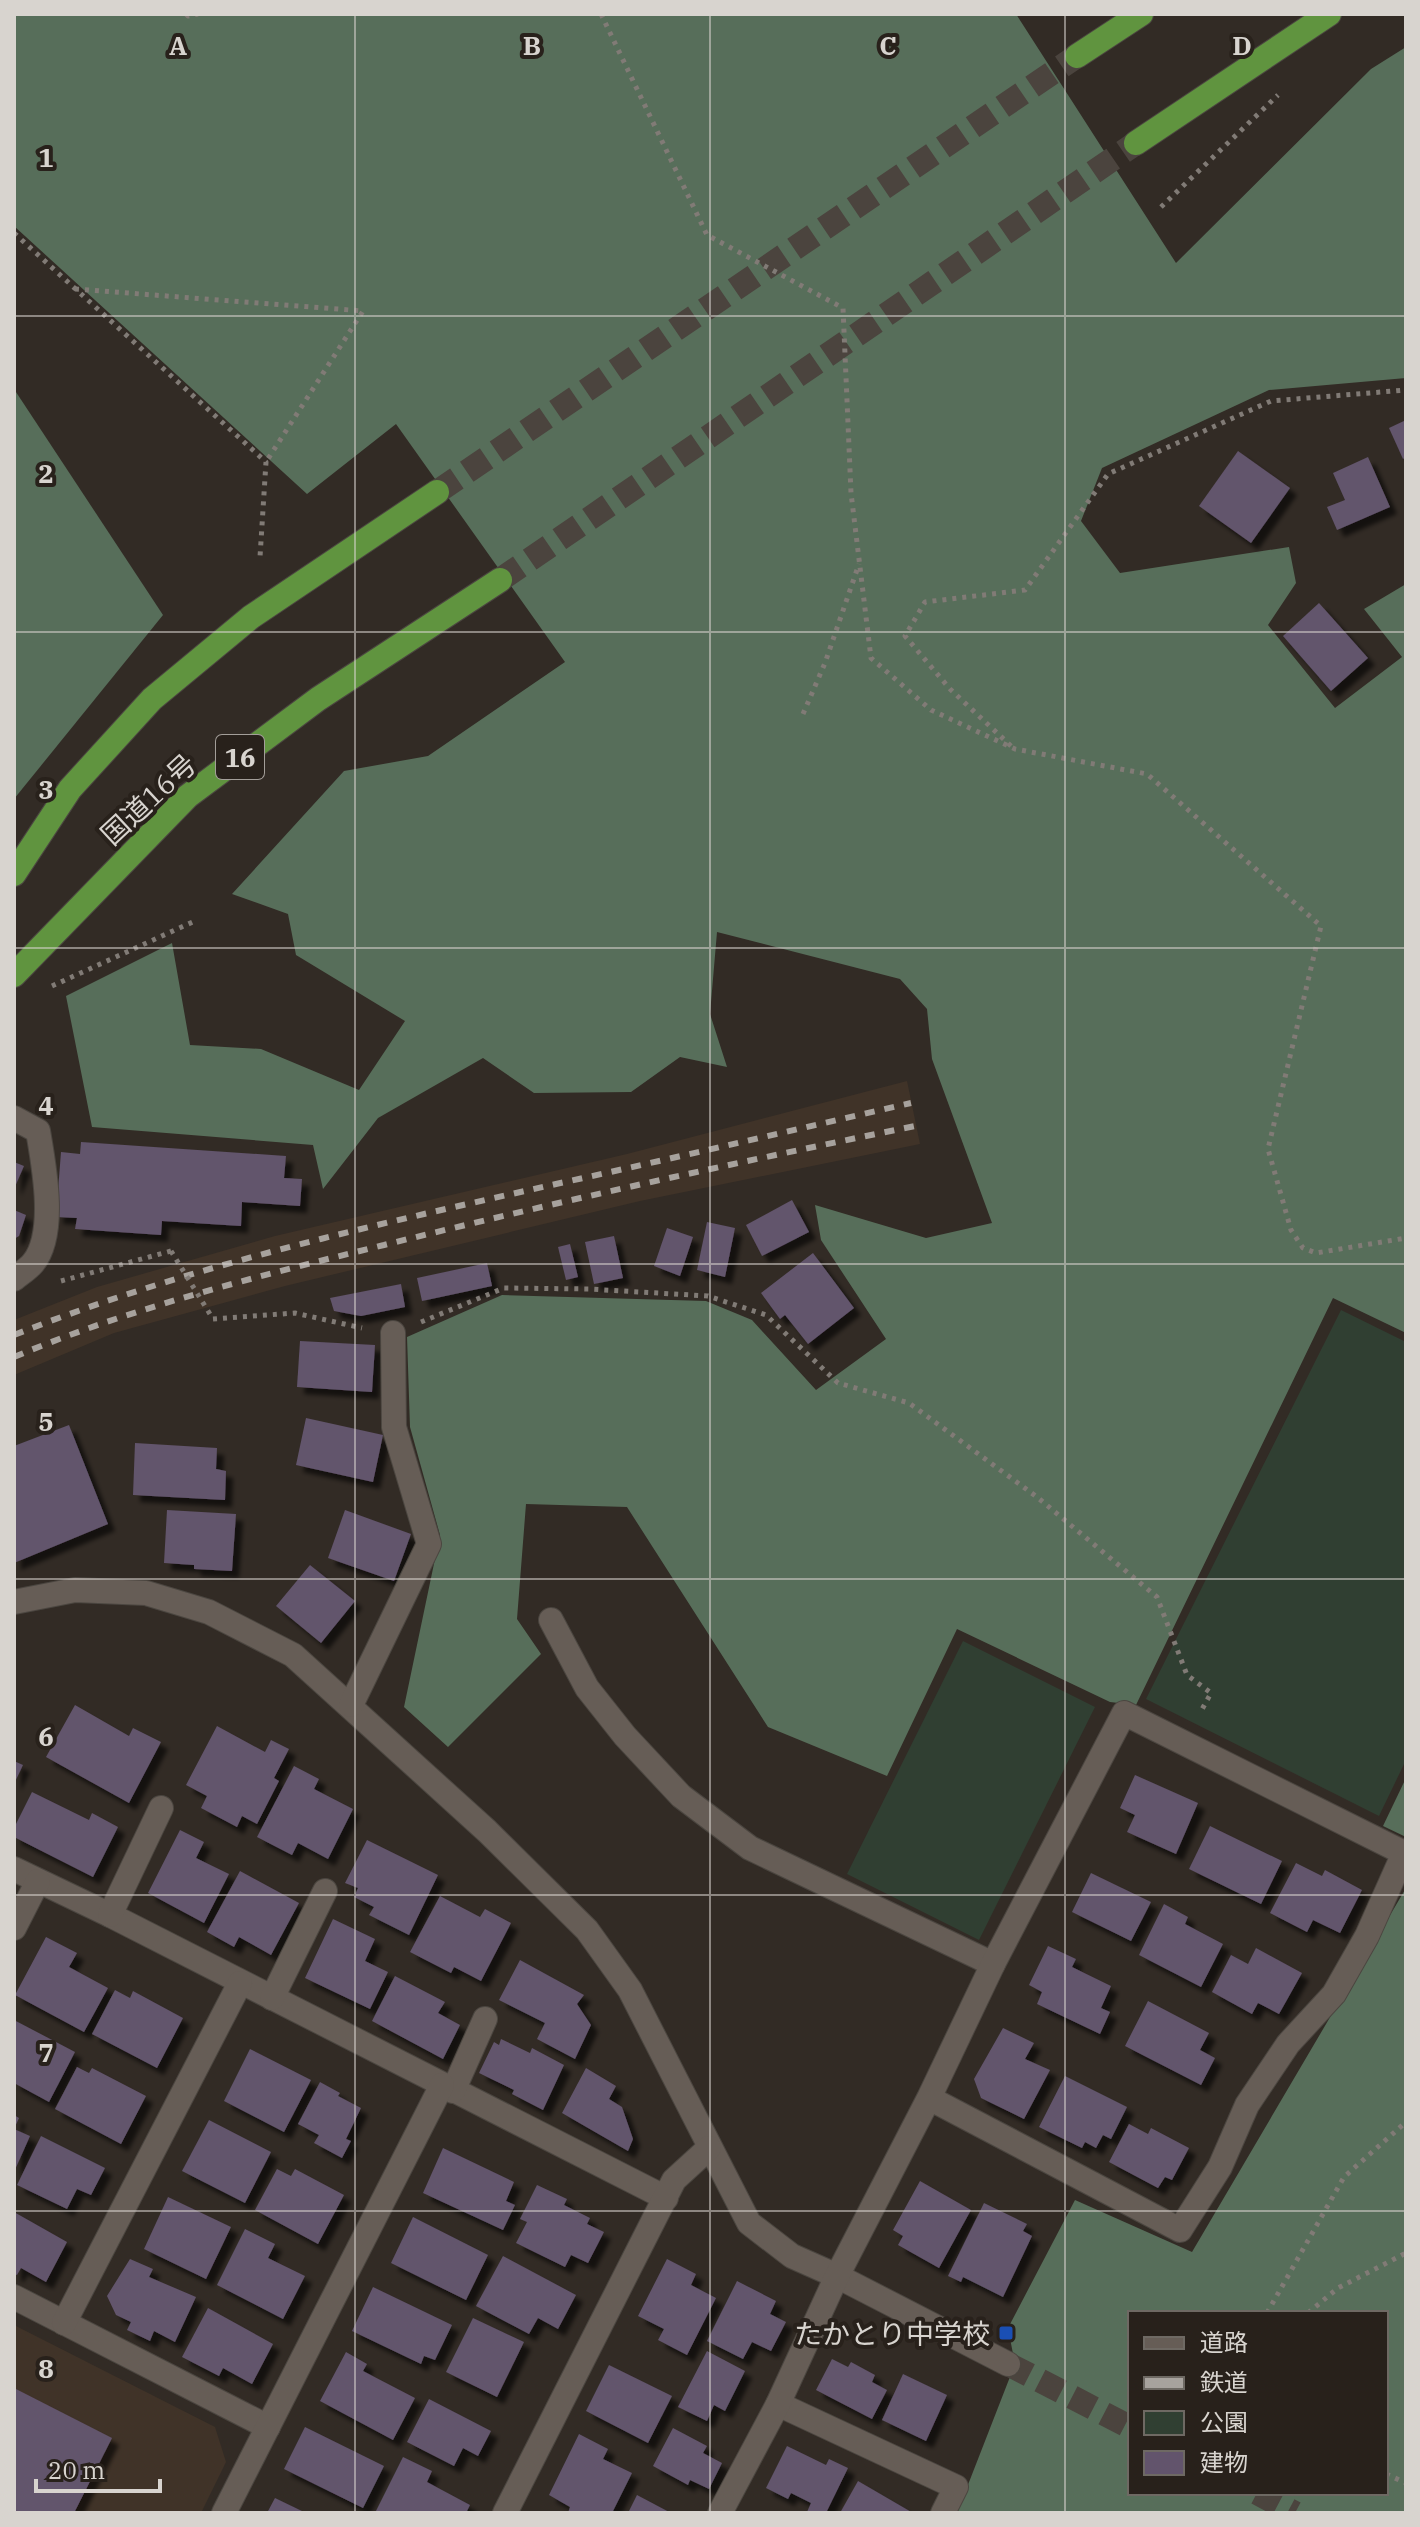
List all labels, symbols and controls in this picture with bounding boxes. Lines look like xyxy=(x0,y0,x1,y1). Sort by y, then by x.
text: A xyxy=(169,28,187,62)
text: B xyxy=(523,28,541,62)
text: C xyxy=(879,28,897,62)
text: D xyxy=(1232,28,1252,62)
text: 1 xyxy=(38,140,54,174)
text: 2 xyxy=(38,456,54,490)
road number: 16 xyxy=(216,735,264,779)
street label: 国道16号 xyxy=(92,745,204,853)
text: 3 xyxy=(38,772,54,806)
text: 4 xyxy=(38,1088,54,1122)
text: 5 xyxy=(38,1404,54,1438)
text: 6 xyxy=(38,1719,54,1753)
text: 7 xyxy=(38,2035,54,2069)
legend xyxy=(1128,2311,1388,2495)
place label: たかとり中学校 xyxy=(794,2315,990,2352)
marker: たかとり中学校 xyxy=(997,2324,1015,2342)
text: 道路 xyxy=(1200,2326,1248,2358)
text: 8 xyxy=(38,2351,54,2385)
text: 鉄道 xyxy=(1200,2366,1248,2398)
text: 公園 xyxy=(1200,2406,1248,2438)
scale bar xyxy=(36,2443,160,2493)
text: 建物 xyxy=(1200,2446,1248,2478)
text: 20 m xyxy=(48,2454,105,2486)

